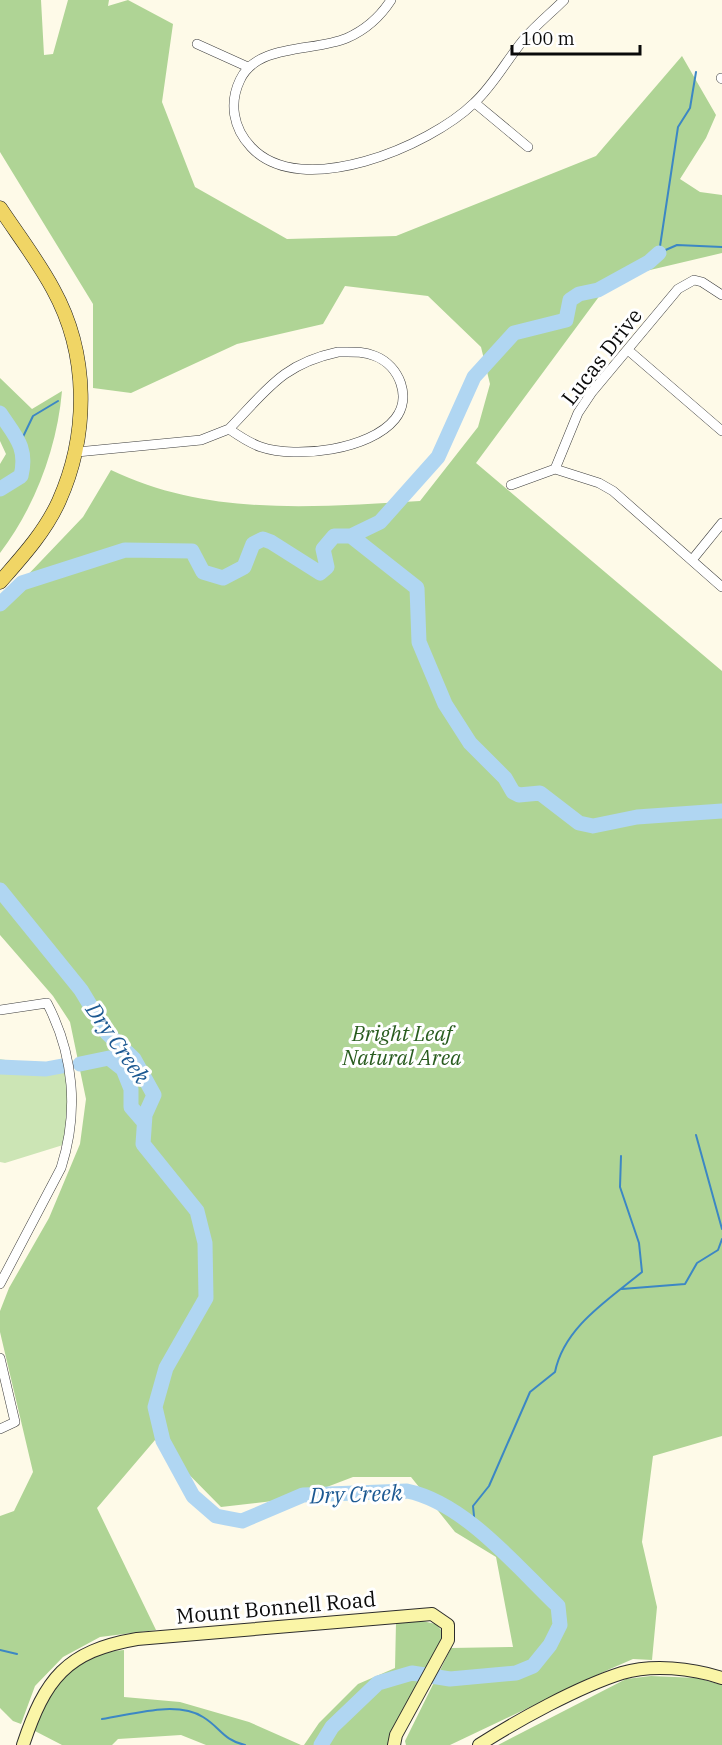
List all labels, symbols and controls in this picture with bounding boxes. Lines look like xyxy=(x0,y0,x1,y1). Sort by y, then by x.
scale bar xyxy=(512,18,640,56)
text: 100 m xyxy=(521,27,575,50)
street label: Lucas Drive xyxy=(555,302,648,411)
water label: Dry Creek xyxy=(79,996,157,1089)
park label: Bright Leaf Natural Area xyxy=(342,1019,462,1071)
water label: Dry Creek xyxy=(308,1477,403,1510)
street label: Mount Bonnell Road xyxy=(175,1584,377,1630)

